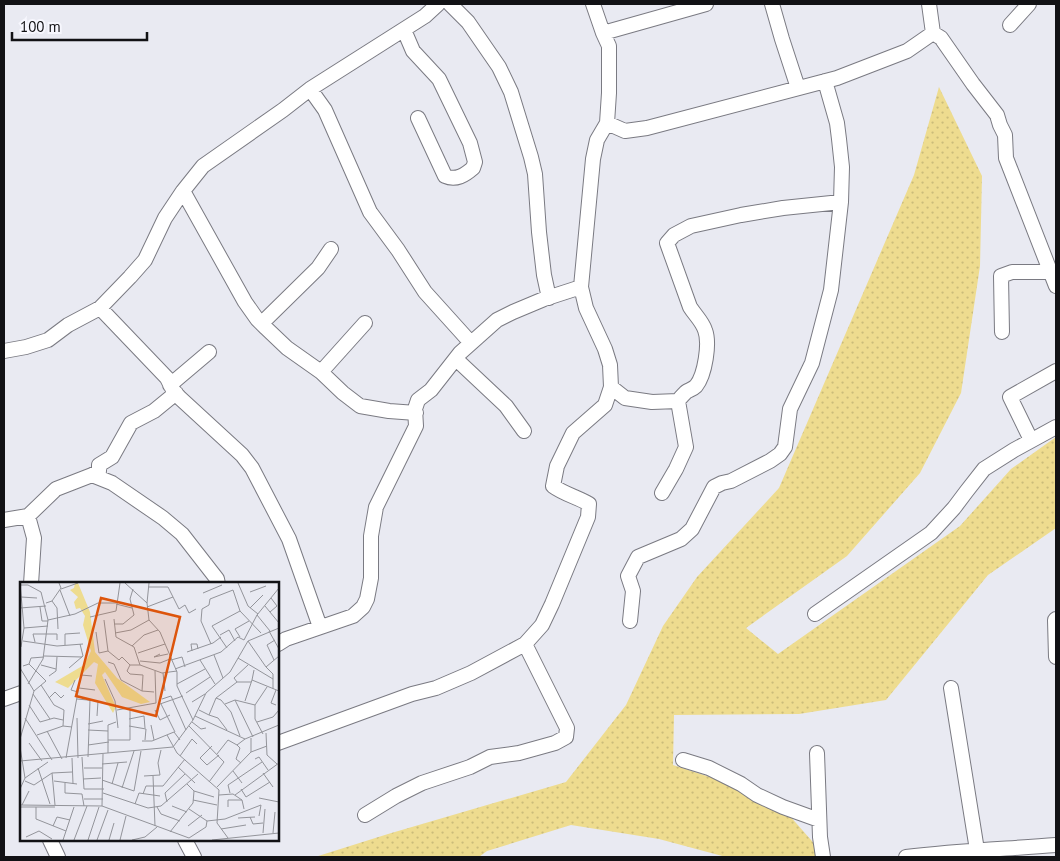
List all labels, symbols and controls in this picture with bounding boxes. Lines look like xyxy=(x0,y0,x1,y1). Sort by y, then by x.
scale bar xyxy=(12,10,148,42)
text: 100 m xyxy=(20,17,61,36)
inset map xyxy=(20,582,279,841)

